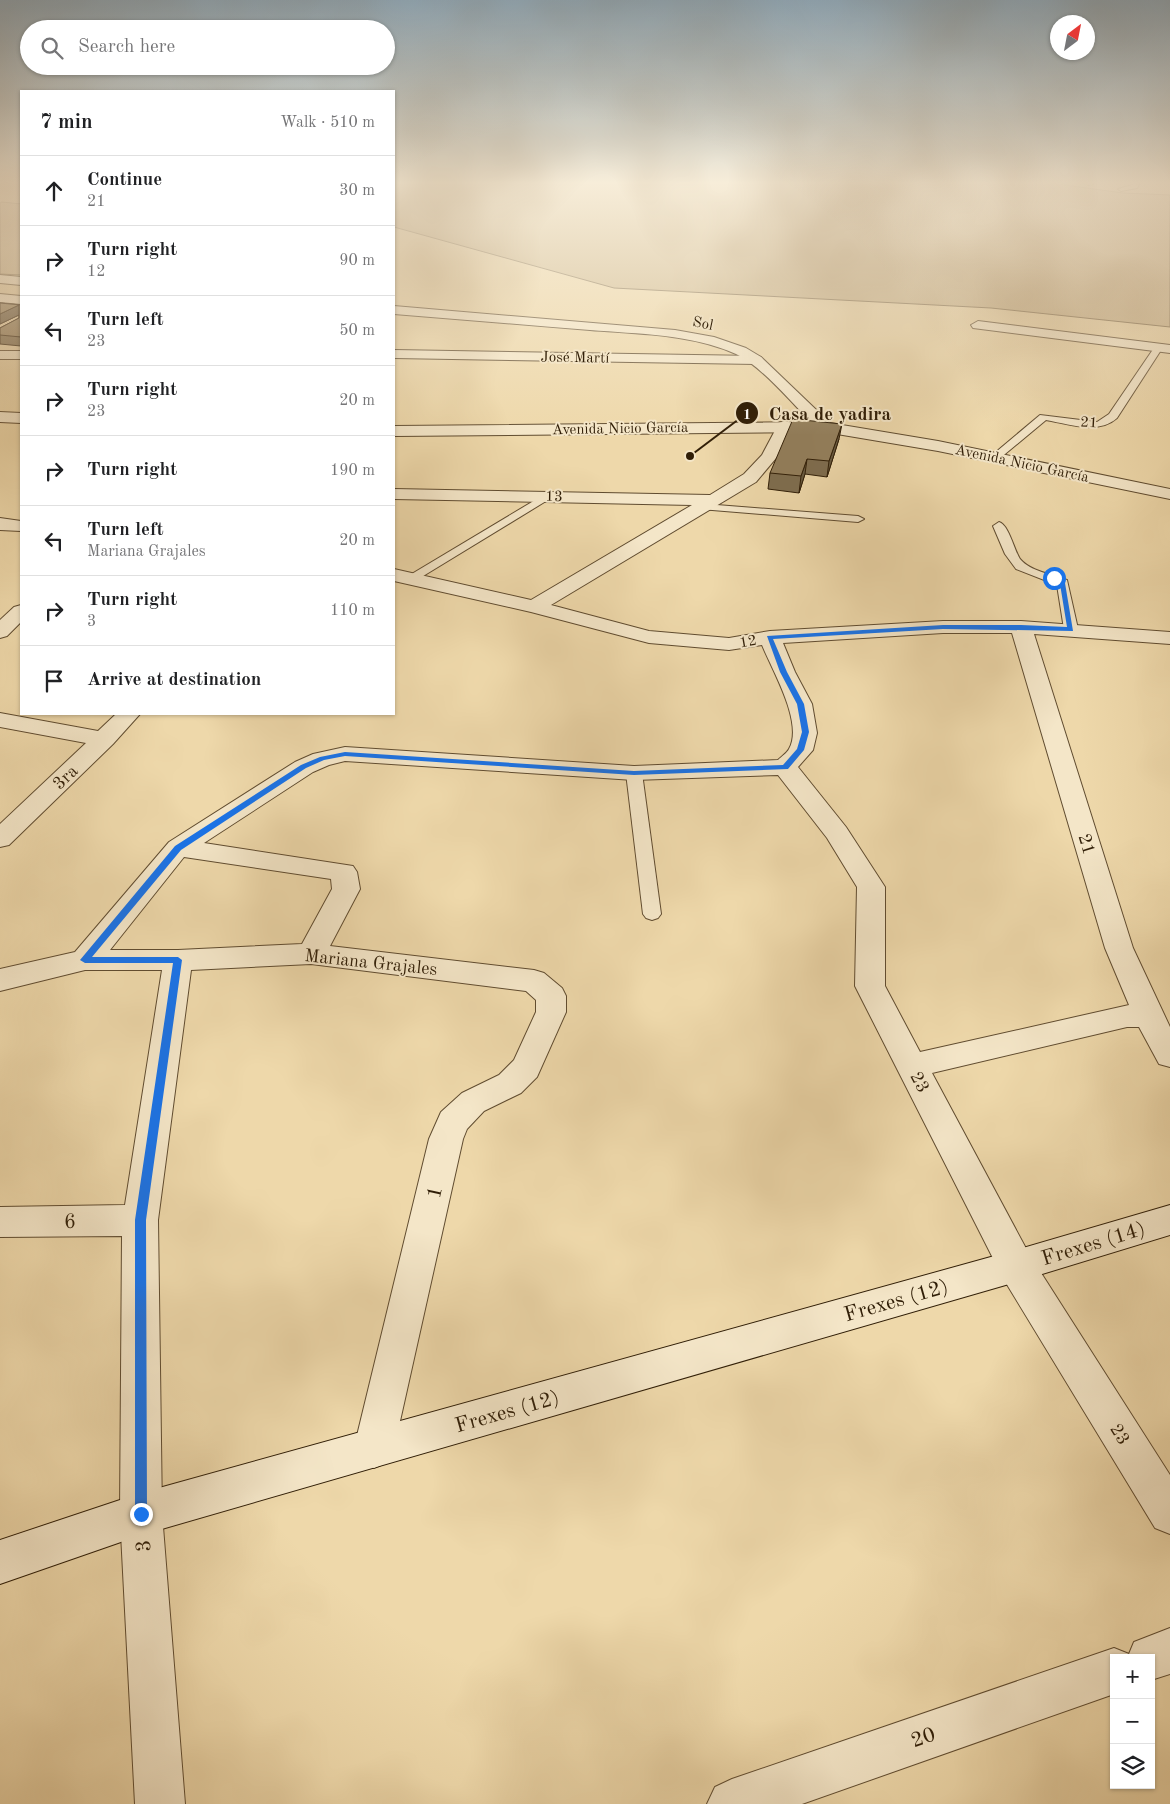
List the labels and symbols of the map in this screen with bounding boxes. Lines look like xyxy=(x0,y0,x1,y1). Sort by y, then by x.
north arrow xyxy=(1050,15,1095,60)
street label: Sol xyxy=(691,315,714,334)
street label: José Martí xyxy=(541,350,610,367)
callout: Casa de yadira xyxy=(734,396,902,430)
text: Casa de yadira xyxy=(769,406,892,425)
text: 1 xyxy=(743,408,751,423)
street label: 21 xyxy=(1080,416,1098,431)
street label: Avenida Nicio García xyxy=(552,421,689,438)
street label: Avenida Nicio García xyxy=(953,443,1091,486)
street label: 13 xyxy=(545,490,563,505)
route start xyxy=(1043,567,1066,590)
street label: 12 xyxy=(738,634,758,651)
street label: 3ra xyxy=(50,762,82,793)
street label: 21 xyxy=(1074,832,1098,857)
street label: Mariana Grajales xyxy=(304,947,438,979)
street label: 23 xyxy=(906,1069,932,1096)
street label: 1 xyxy=(424,1184,447,1201)
street label: 6 xyxy=(64,1212,76,1233)
street label: Frexes (14) xyxy=(1039,1219,1148,1270)
street label: Frexes (12) xyxy=(842,1277,951,1326)
street label: Frexes (12) xyxy=(453,1388,562,1437)
street label: 23 xyxy=(1106,1421,1132,1448)
route end xyxy=(130,1503,153,1526)
street label: 3 xyxy=(134,1539,155,1553)
street label: 20 xyxy=(909,1725,938,1752)

